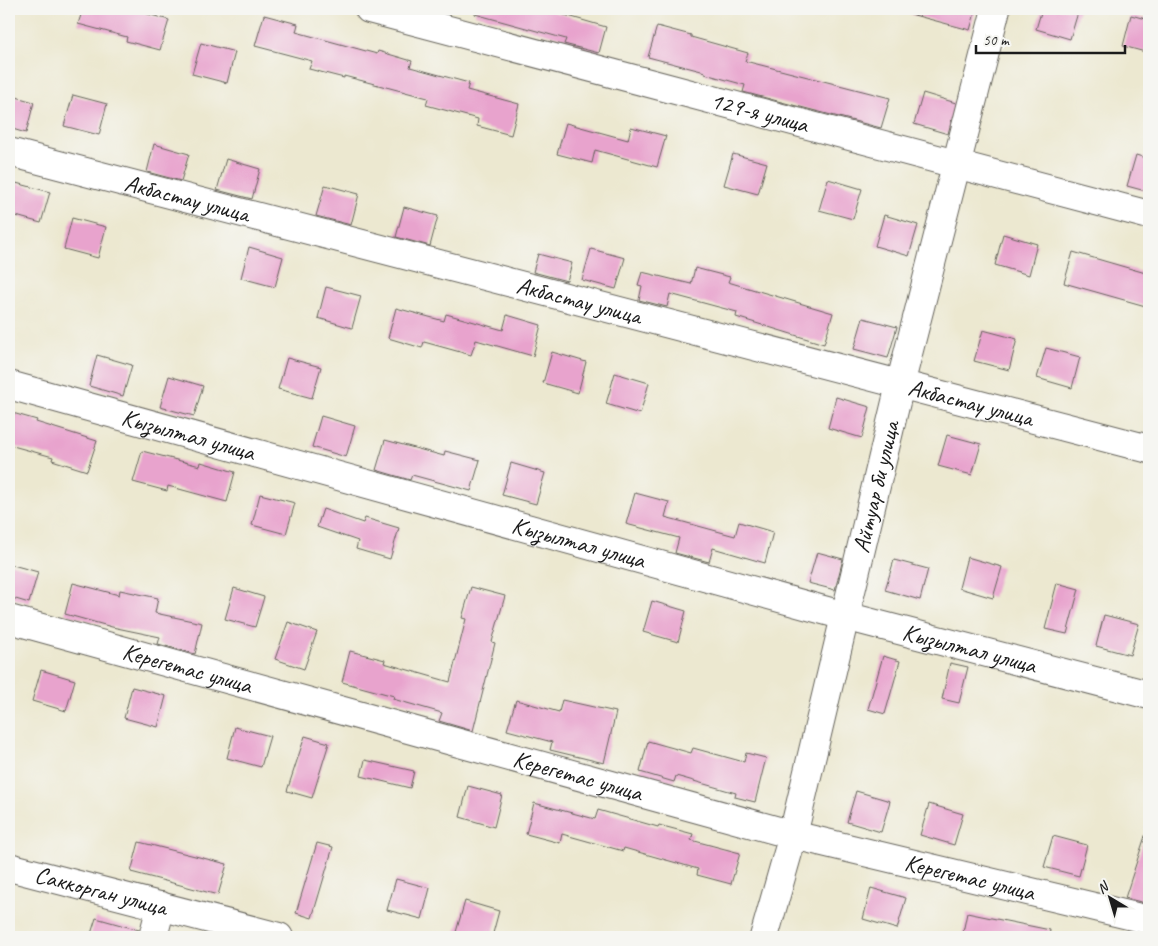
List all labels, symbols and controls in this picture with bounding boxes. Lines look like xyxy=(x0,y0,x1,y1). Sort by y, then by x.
scale bar xyxy=(976,22,1124,54)
text: 50 m xyxy=(983,31,1010,50)
street label: 129-я улица xyxy=(708,85,813,140)
street label: Акбастау улица xyxy=(122,168,255,230)
street label: Акбастау улица xyxy=(513,270,647,332)
street label: Акбастау улица xyxy=(905,372,1039,434)
street label: Кызылтал улица xyxy=(118,402,260,468)
street label: Айтуар би улица xyxy=(846,416,906,556)
street label: Кызылтал улица xyxy=(509,510,650,575)
street label: Кызылтал улица xyxy=(900,617,1041,680)
street label: Керегетас улица xyxy=(119,636,257,701)
street label: Керегетас улица xyxy=(510,744,647,808)
street label: Керегетас улица xyxy=(902,847,1039,908)
street label: Саккорган улица xyxy=(32,859,172,923)
north arrow xyxy=(1086,874,1136,924)
text: N xyxy=(1094,877,1113,898)

